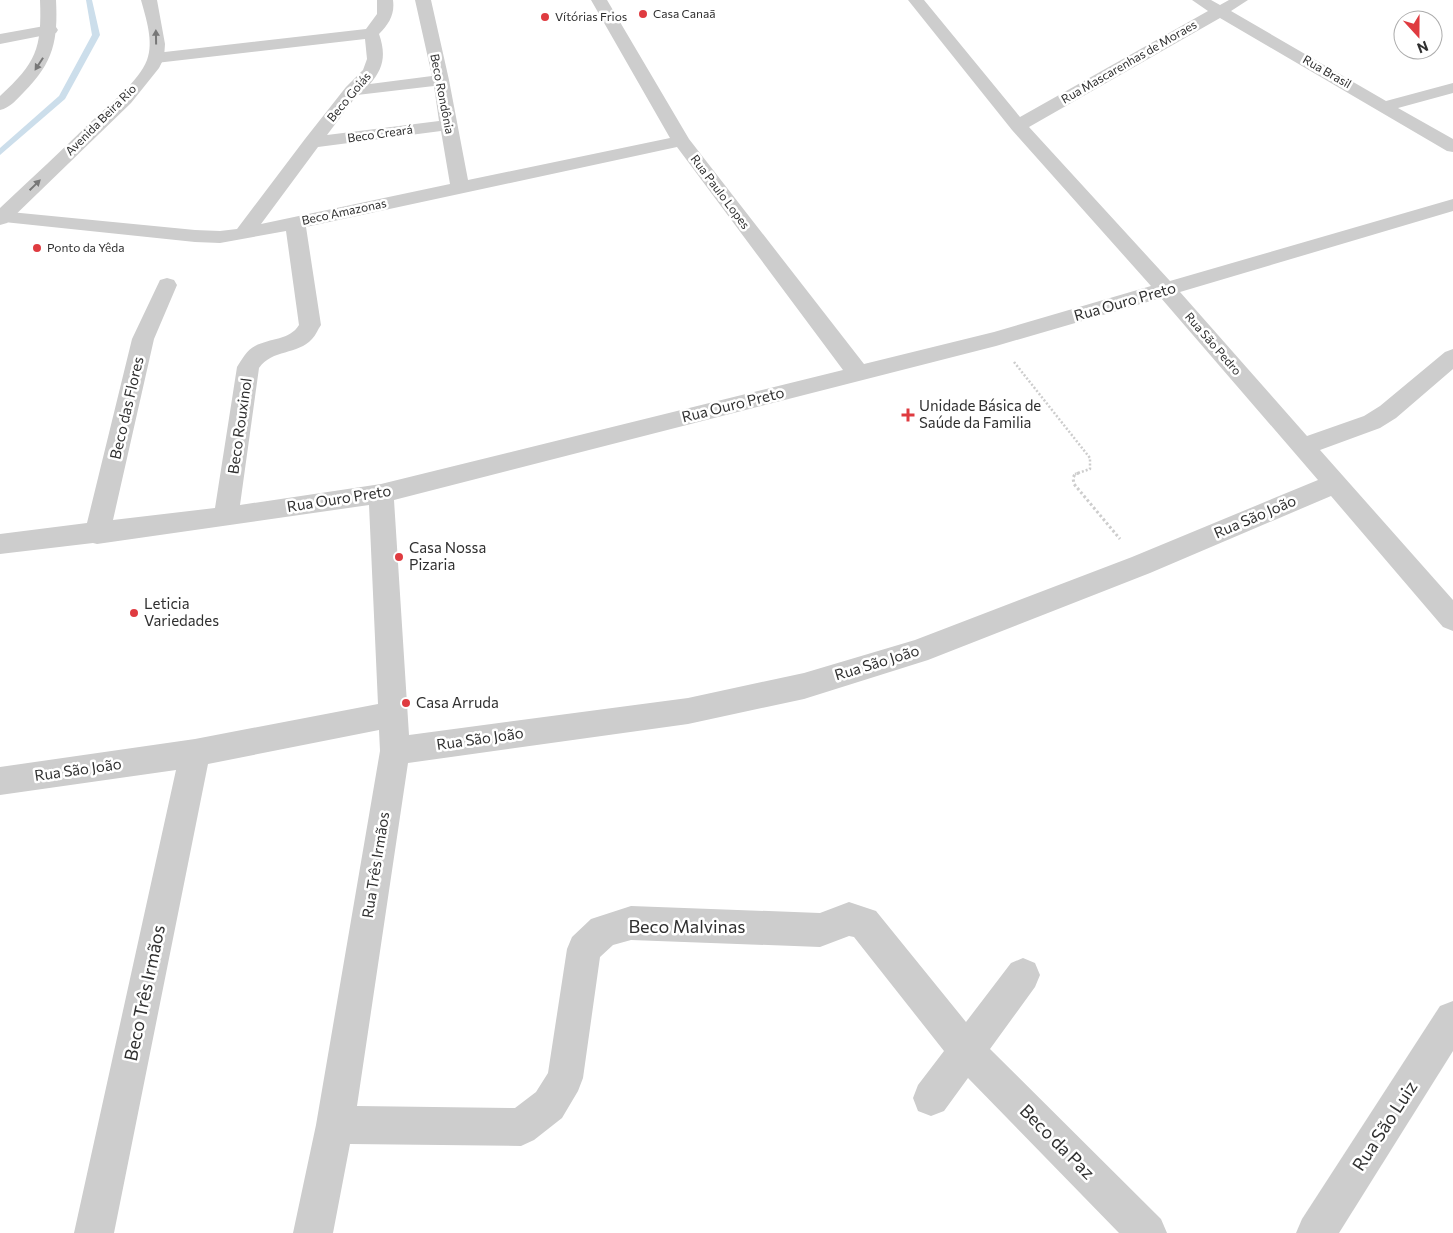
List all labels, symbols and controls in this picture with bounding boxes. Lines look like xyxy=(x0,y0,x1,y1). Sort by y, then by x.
place label: Casa Canaã xyxy=(653,6,715,20)
marker: Casa Canaã xyxy=(637,8,649,20)
place label: Vítórias Frios xyxy=(555,9,627,23)
north arrow xyxy=(1393,10,1443,60)
marker: Vítórias Frios xyxy=(539,11,551,23)
street label: Rua Mascarenhas de Moraes xyxy=(1058,17,1199,106)
one-way arrow xyxy=(152,28,160,44)
text: N xyxy=(1415,38,1431,57)
street label: Beco Rondônia xyxy=(428,52,458,135)
street label: Rua Brasil xyxy=(1301,52,1354,91)
one-way arrow xyxy=(34,57,43,70)
street label: Beco Goiás xyxy=(324,69,373,124)
street label: Avenida Beira Rio xyxy=(62,81,139,158)
street label: Beco Creará xyxy=(346,121,413,145)
street label: Rua Paulo Lopes xyxy=(688,152,753,231)
one-way arrow xyxy=(29,180,41,192)
street label: Beco Amazonas xyxy=(300,195,387,227)
place label: Ponto da Yêda xyxy=(47,240,124,254)
marker: Ponto da Yêda xyxy=(31,242,43,254)
street label: Rua Ouro Preto xyxy=(1072,278,1178,324)
street label: Rua São Pedro xyxy=(1183,309,1245,377)
street label: Beco das Flores xyxy=(105,354,147,461)
street label: Beco Rouxinol xyxy=(223,377,255,475)
street label: Rua Ouro Preto xyxy=(680,383,786,425)
place label: Unidade Básica de Saúde da Familia xyxy=(919,396,1041,431)
marker: Unidade Básica de Saúde da Familia xyxy=(901,408,915,422)
street label: Rua Ouro Preto xyxy=(285,481,392,515)
street label: Rua São João xyxy=(1211,491,1298,541)
place label: Casa Nossa Pizaria xyxy=(409,538,486,573)
marker: Casa Nossa Pizaria xyxy=(393,551,405,563)
place label: Leticia Variedades xyxy=(144,594,219,629)
marker: Leticia Variedades xyxy=(128,607,140,619)
street label: Rua São João xyxy=(832,641,921,683)
place label: Casa Arruda xyxy=(416,693,499,711)
marker: Casa Arruda xyxy=(400,697,412,709)
street label: Rua São João xyxy=(435,723,524,753)
street label: Rua São João xyxy=(33,754,122,784)
street label: Rua Três Irmãos xyxy=(358,810,392,919)
street label: Beco Malvinas xyxy=(628,915,746,937)
street label: Beco Três Irmãos xyxy=(119,923,169,1063)
street label: Rua São Luiz xyxy=(1347,1076,1421,1175)
street label: Beco da Paz xyxy=(1016,1099,1100,1183)

